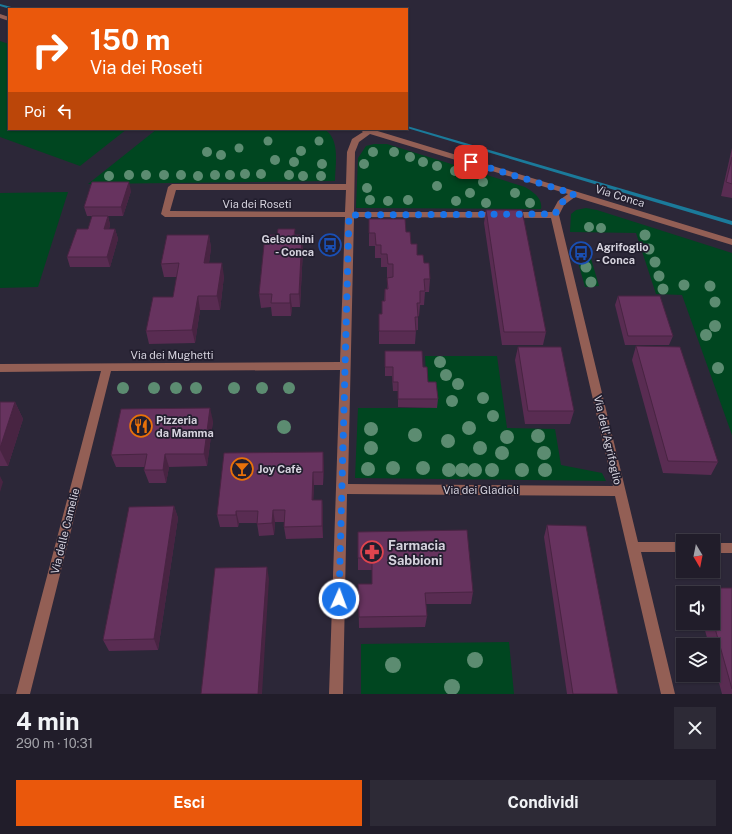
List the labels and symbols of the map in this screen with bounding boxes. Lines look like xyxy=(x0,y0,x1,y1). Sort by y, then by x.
pin xyxy=(454,145,488,179)
street label: Via Conca xyxy=(594,183,646,209)
street label: Via dei Roseti xyxy=(223,198,291,210)
bus stop icon: Gelsomini - Conca xyxy=(317,232,343,258)
place label: Gelsomini - Conca xyxy=(261,233,314,258)
bus stop icon: Agrifoglio - Conca xyxy=(568,240,594,266)
place label: Agrifoglio - Conca xyxy=(596,241,649,266)
street label: Via dei Mughetti xyxy=(131,349,213,361)
street label: Via dell'Agrifoglio xyxy=(592,394,624,486)
restaurant icon: Pizzeria da Mamma xyxy=(128,413,154,439)
place label: Pizzeria da Mamma xyxy=(156,414,214,439)
bar icon: Joy Cafè xyxy=(229,456,255,482)
place label: Joy Cafè xyxy=(258,463,302,475)
street label: Via dei Gladioli xyxy=(443,484,519,496)
street label: Via delle Camelie xyxy=(49,487,81,575)
north arrow xyxy=(676,534,720,578)
place label: Farmacia Sabbioni xyxy=(388,538,445,568)
pharmacy icon: Farmacia Sabbioni xyxy=(359,539,385,565)
position arrow xyxy=(318,578,360,620)

